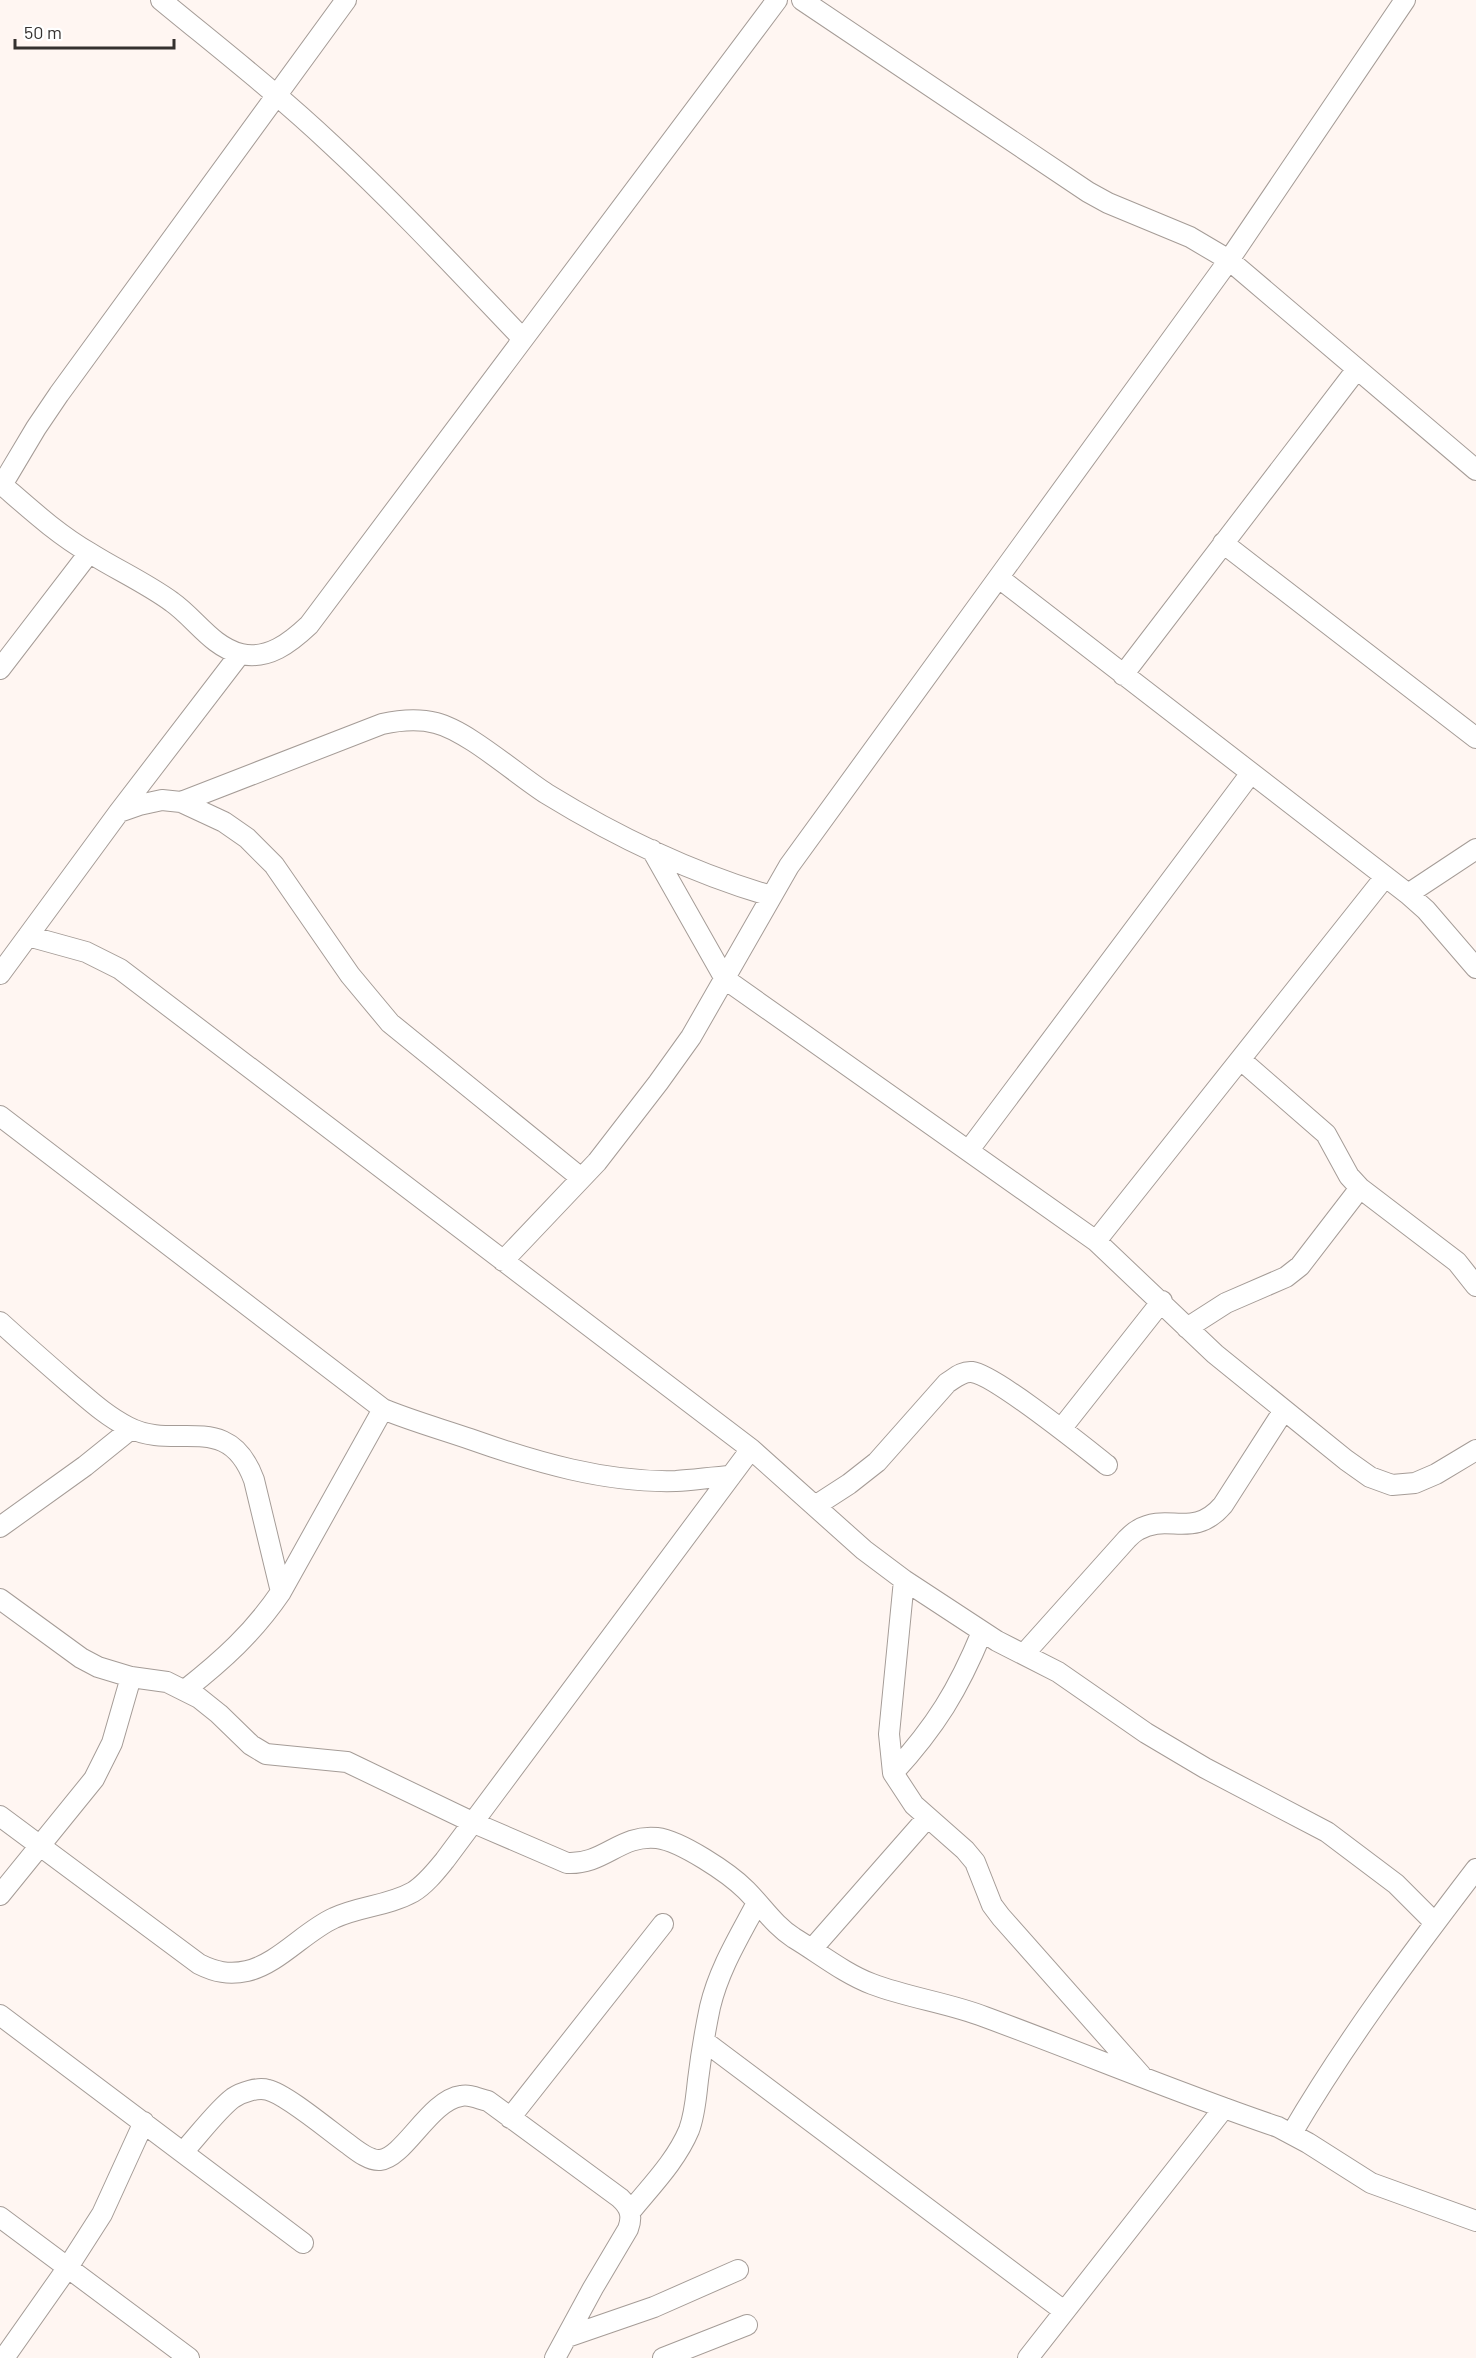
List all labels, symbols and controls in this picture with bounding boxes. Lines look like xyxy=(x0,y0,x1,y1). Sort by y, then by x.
scale bar xyxy=(15,12,174,50)
text: 50 m xyxy=(24,21,62,43)

